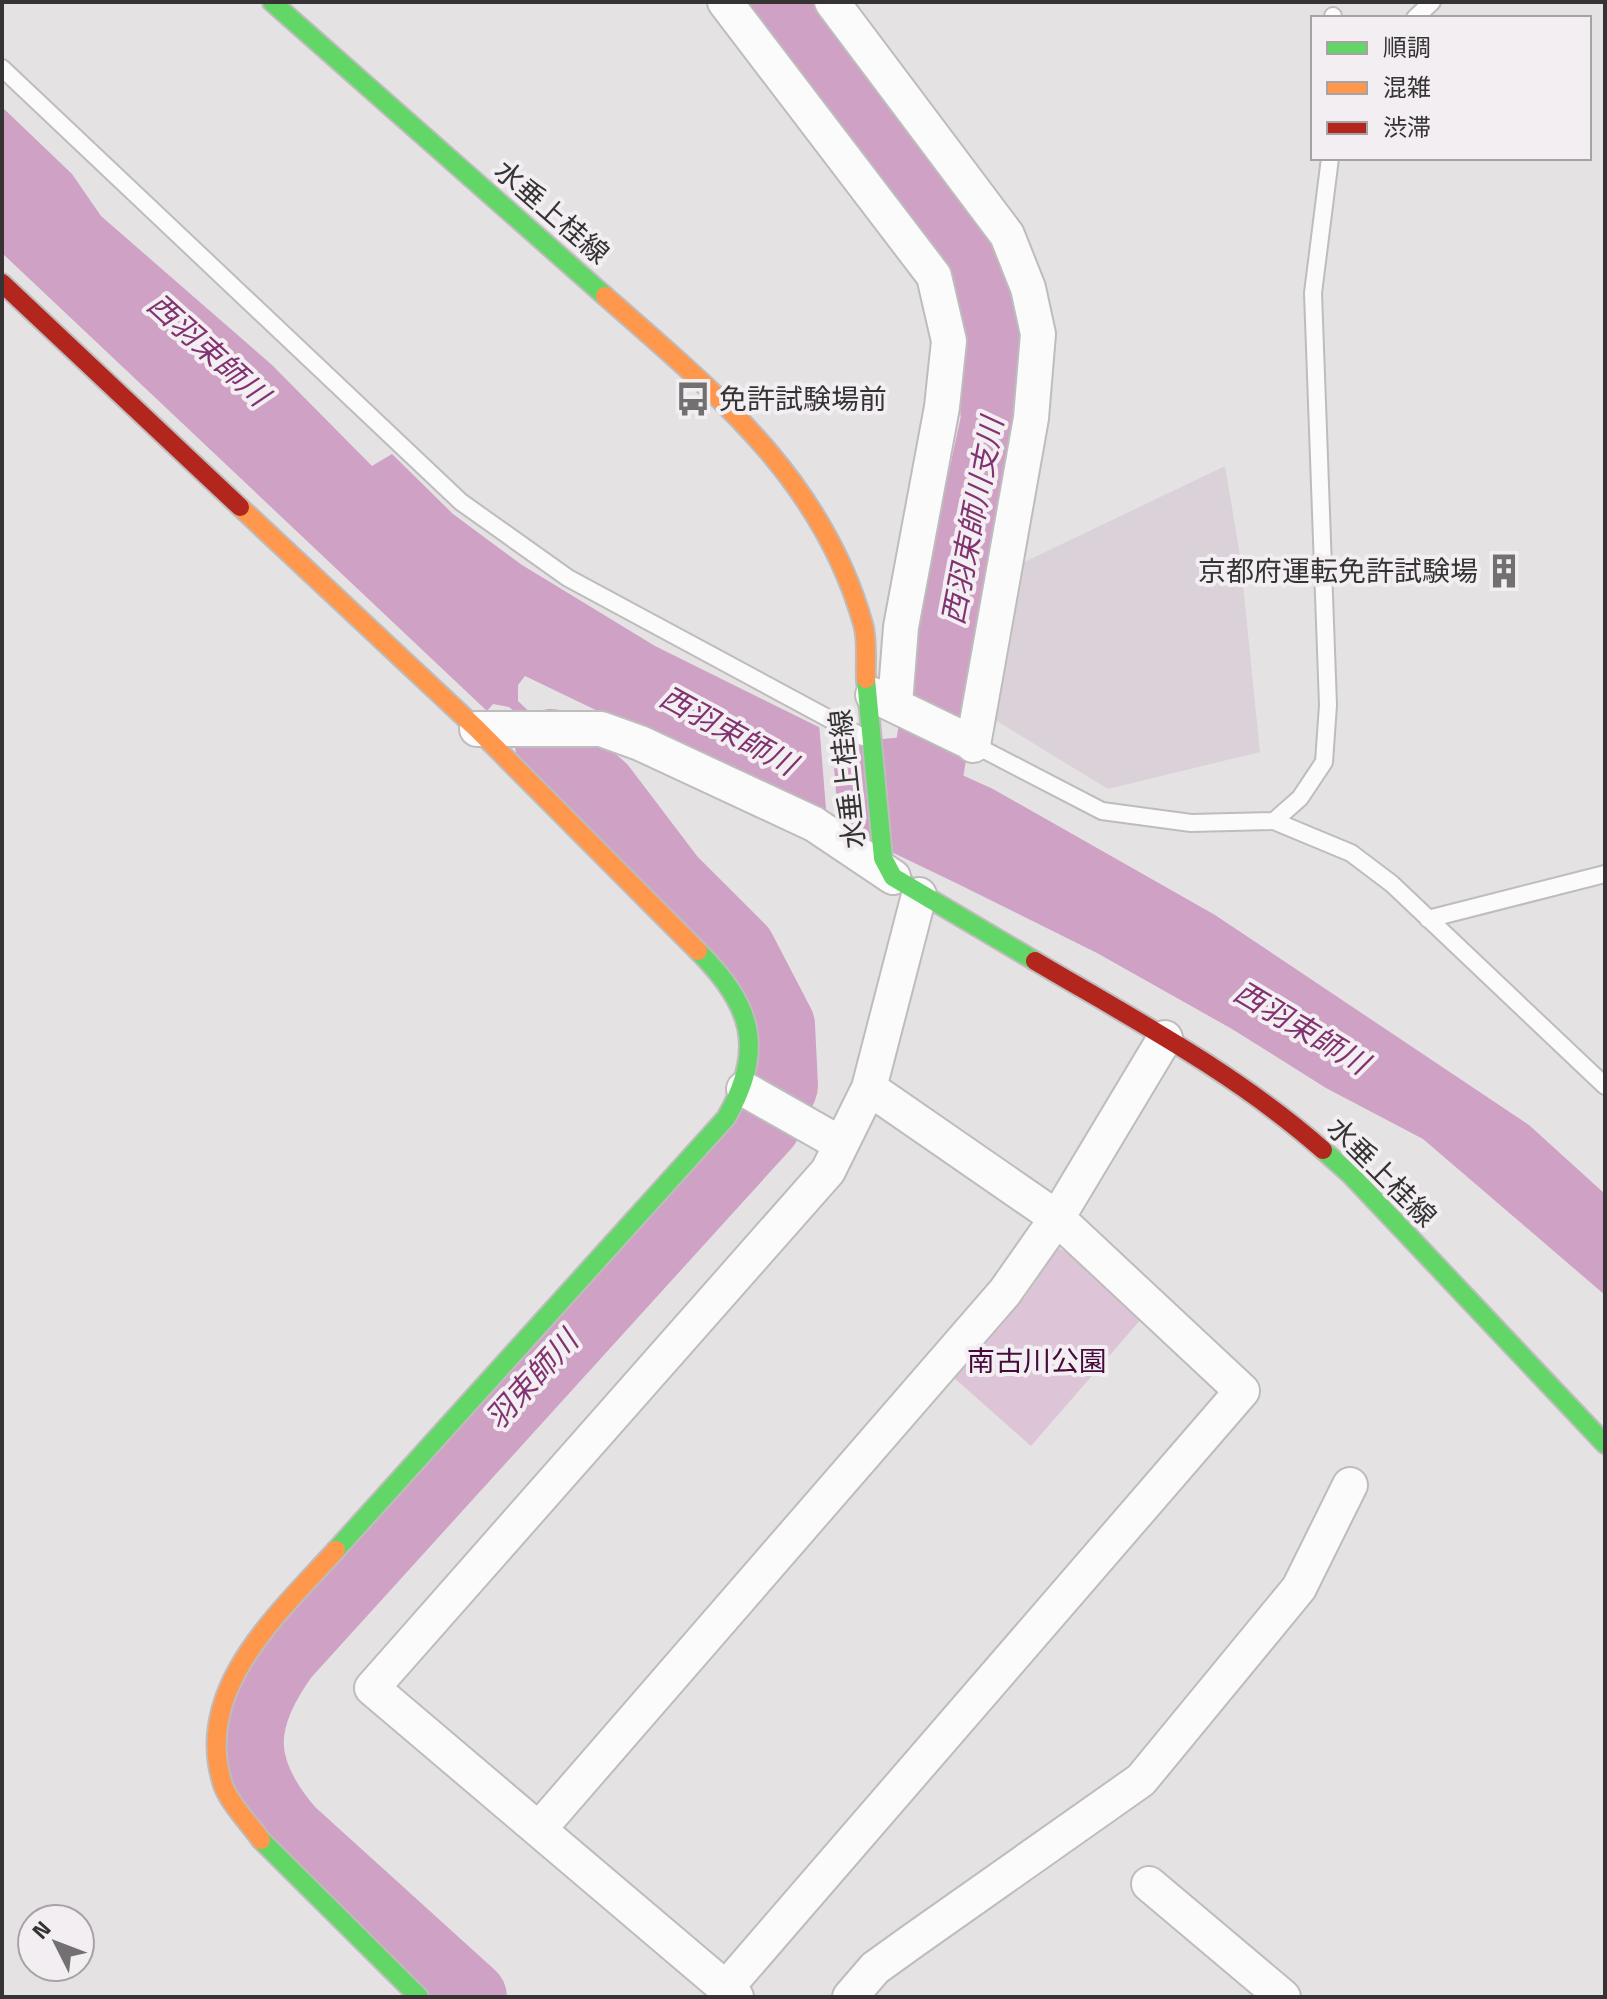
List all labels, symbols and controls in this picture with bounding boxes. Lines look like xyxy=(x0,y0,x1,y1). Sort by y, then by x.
legend xyxy=(1311,16,1591,160)
text: 順調 xyxy=(1383,29,1431,65)
text: 混雑 xyxy=(1383,69,1431,105)
text: 渋滞 xyxy=(1383,109,1431,145)
street label: 水垂上桂線 xyxy=(485,149,619,274)
water label: 西羽束師川 xyxy=(138,282,282,419)
place label: 免許試験場前 xyxy=(719,377,887,420)
bus stop icon: 免許試験場前 xyxy=(674,380,712,418)
water label: 西羽束師川支川 xyxy=(929,410,1015,628)
place label: 京都府運転免許試験場 xyxy=(1198,549,1478,592)
building icon: 京都府運転免許試験場 xyxy=(1485,552,1523,590)
water label: 西羽束師川 xyxy=(652,674,808,788)
street label: 水垂上桂線 xyxy=(818,707,875,851)
water label: 西羽束師川 xyxy=(1225,969,1380,1087)
street label: 水垂上桂線 xyxy=(1318,1107,1447,1236)
water label: 羽束師川 xyxy=(474,1317,591,1439)
park label: 南古川公園 xyxy=(967,1339,1107,1382)
north arrow xyxy=(16,1903,96,1983)
text: N xyxy=(23,1913,59,1947)

